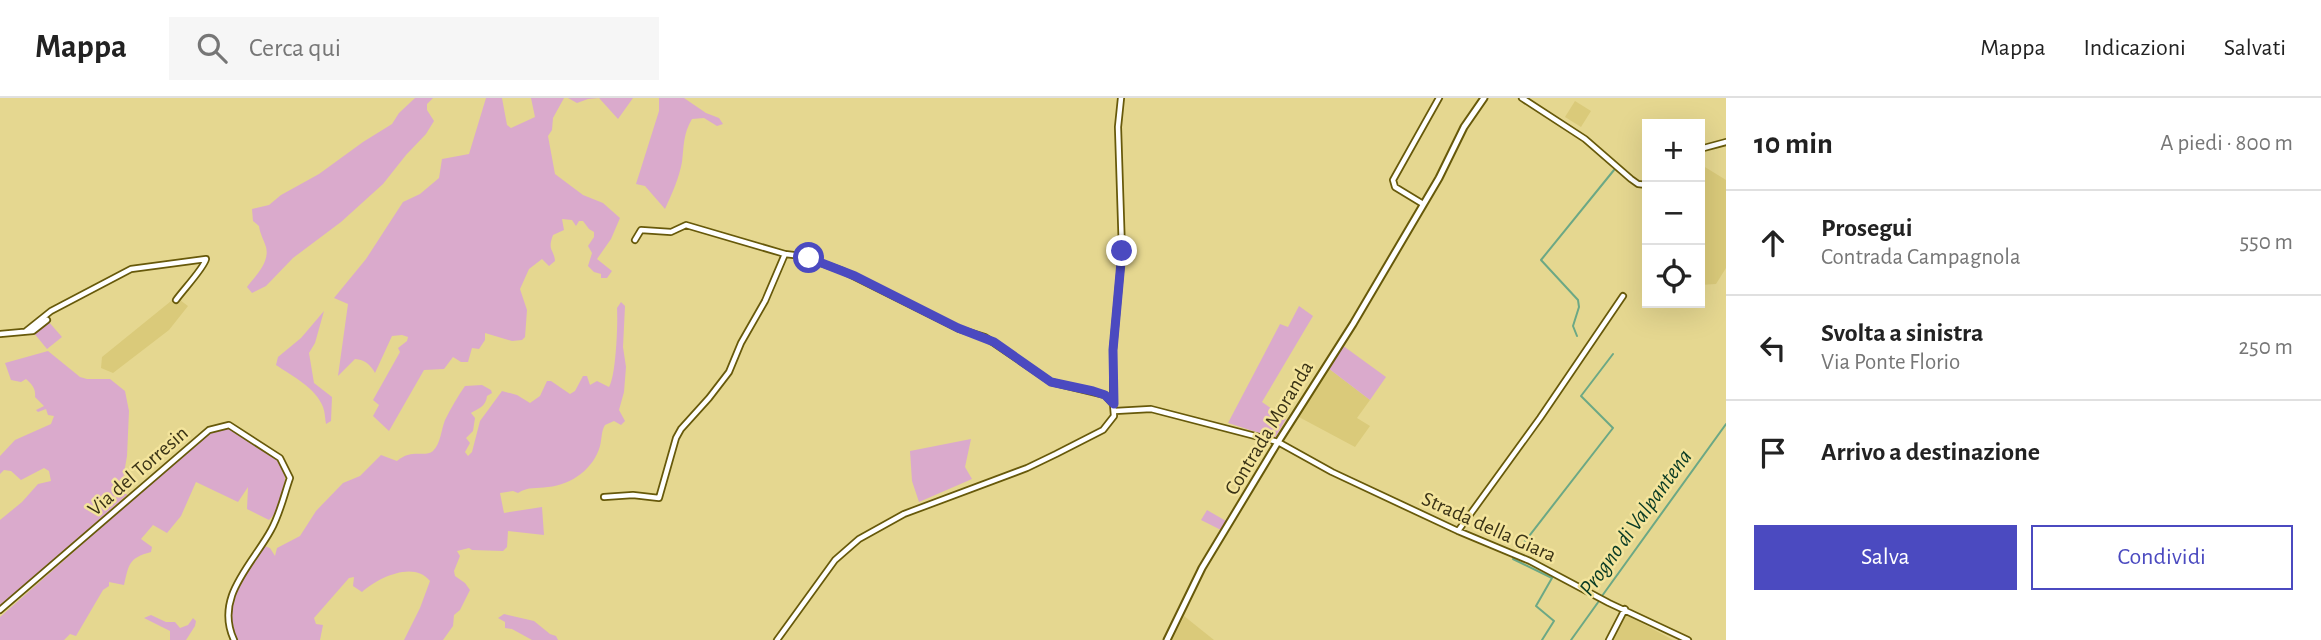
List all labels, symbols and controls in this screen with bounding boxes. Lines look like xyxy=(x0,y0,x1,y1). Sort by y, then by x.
search box xyxy=(169,17,659,80)
icon: search xyxy=(193,29,231,67)
text: Mappa xyxy=(35,31,127,64)
text: Cerca qui xyxy=(249,35,341,61)
text: Mappa xyxy=(1980,36,2045,60)
text: Indicazioni xyxy=(2083,36,2186,60)
text: Salvati xyxy=(2224,36,2286,60)
map controls xyxy=(1642,119,1705,308)
button: + xyxy=(1642,119,1705,182)
text: 10 min xyxy=(1754,129,1833,159)
text: A piedi · 800 m xyxy=(2160,132,2293,155)
button: − xyxy=(1642,182,1705,245)
text: Prosegui xyxy=(1821,215,1912,241)
icon: ahead xyxy=(1754,224,1792,262)
text: 550 m xyxy=(2239,231,2293,254)
route end xyxy=(1106,235,1137,266)
route start xyxy=(793,242,824,273)
button: locate xyxy=(1642,245,1705,308)
text: Contrada Campagnola xyxy=(1821,246,2021,269)
text: Svolta a sinistra xyxy=(1821,320,1983,346)
icon: left xyxy=(1754,329,1792,367)
text: 250 m xyxy=(2239,336,2293,359)
text: Via Ponte Florio xyxy=(1821,351,1960,374)
street label: Contrada Moranda xyxy=(1221,357,1317,499)
street label: Via del Torresin xyxy=(84,422,192,520)
icon: arrive xyxy=(1754,434,1792,472)
text: Arrivo a destinazione xyxy=(1821,439,2040,465)
water label: Progno di Valpantena xyxy=(1575,446,1697,600)
street label: Strada della Giara xyxy=(1419,488,1560,566)
button: Salva xyxy=(1754,525,2017,590)
button: Condividi xyxy=(2031,525,2293,590)

